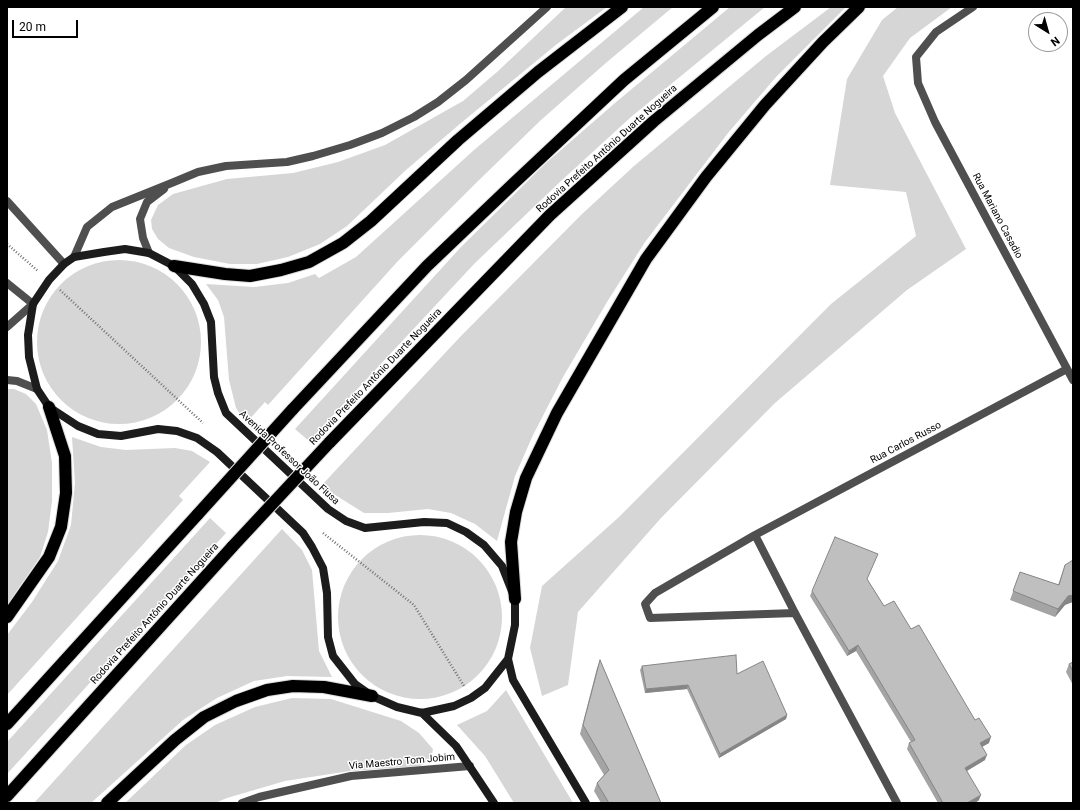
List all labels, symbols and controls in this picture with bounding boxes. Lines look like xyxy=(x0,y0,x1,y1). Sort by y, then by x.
scale bar xyxy=(14,12,80,38)
north arrow xyxy=(1028,12,1068,52)
text: 20 m xyxy=(19,20,46,34)
text: N xyxy=(1048,34,1062,49)
street label: Rodovia Prefeito Antônio Duarte Nogueira xyxy=(534,83,680,215)
street label: Rua Mariano Casadio xyxy=(969,171,1025,261)
street label: Rodovia Prefeito Antônio Duarte Nogueira xyxy=(307,306,445,448)
street label: Avenida Professor João Fiusa xyxy=(236,408,342,508)
street label: Rua Carlos Russo xyxy=(869,419,943,467)
street label: Rodovia Prefeito Antônio Duarte Nogueira xyxy=(89,541,221,687)
street label: Via Maestro Tom Jobim xyxy=(348,751,456,773)

